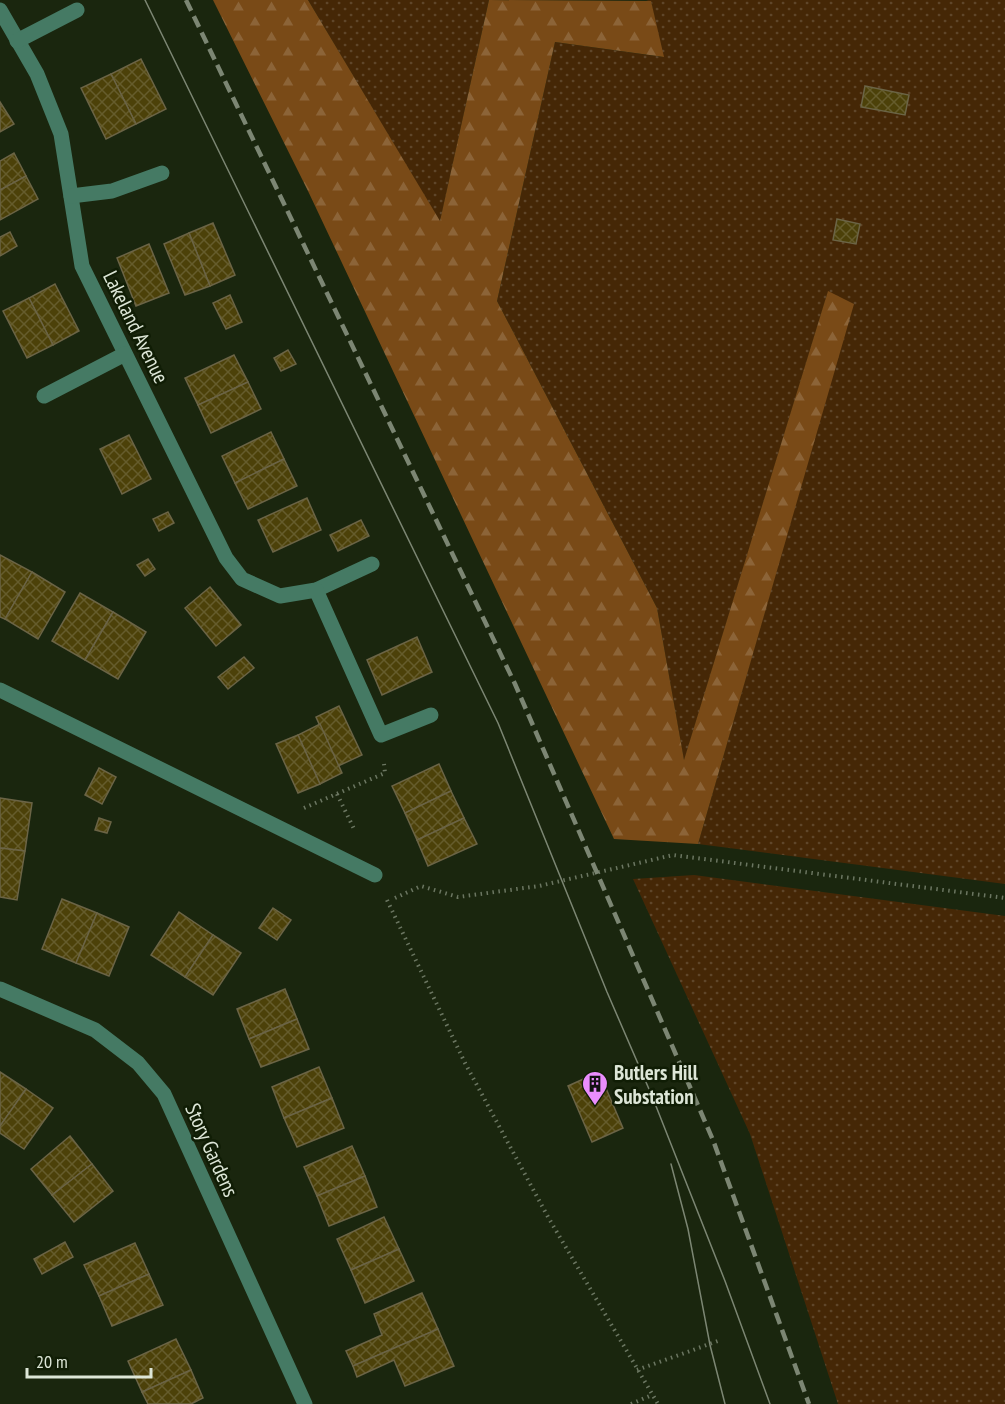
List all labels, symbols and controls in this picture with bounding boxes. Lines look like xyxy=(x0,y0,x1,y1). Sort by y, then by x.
street label: Lakeland Avenue xyxy=(97,266,175,388)
place label: Butlers Hill Substation xyxy=(614,1059,699,1110)
building icon: Butlers Hill Substation xyxy=(580,1069,610,1107)
street label: Story Gardens xyxy=(179,1099,245,1201)
scale bar xyxy=(27,1341,152,1379)
text: 20 m xyxy=(36,1350,68,1373)

